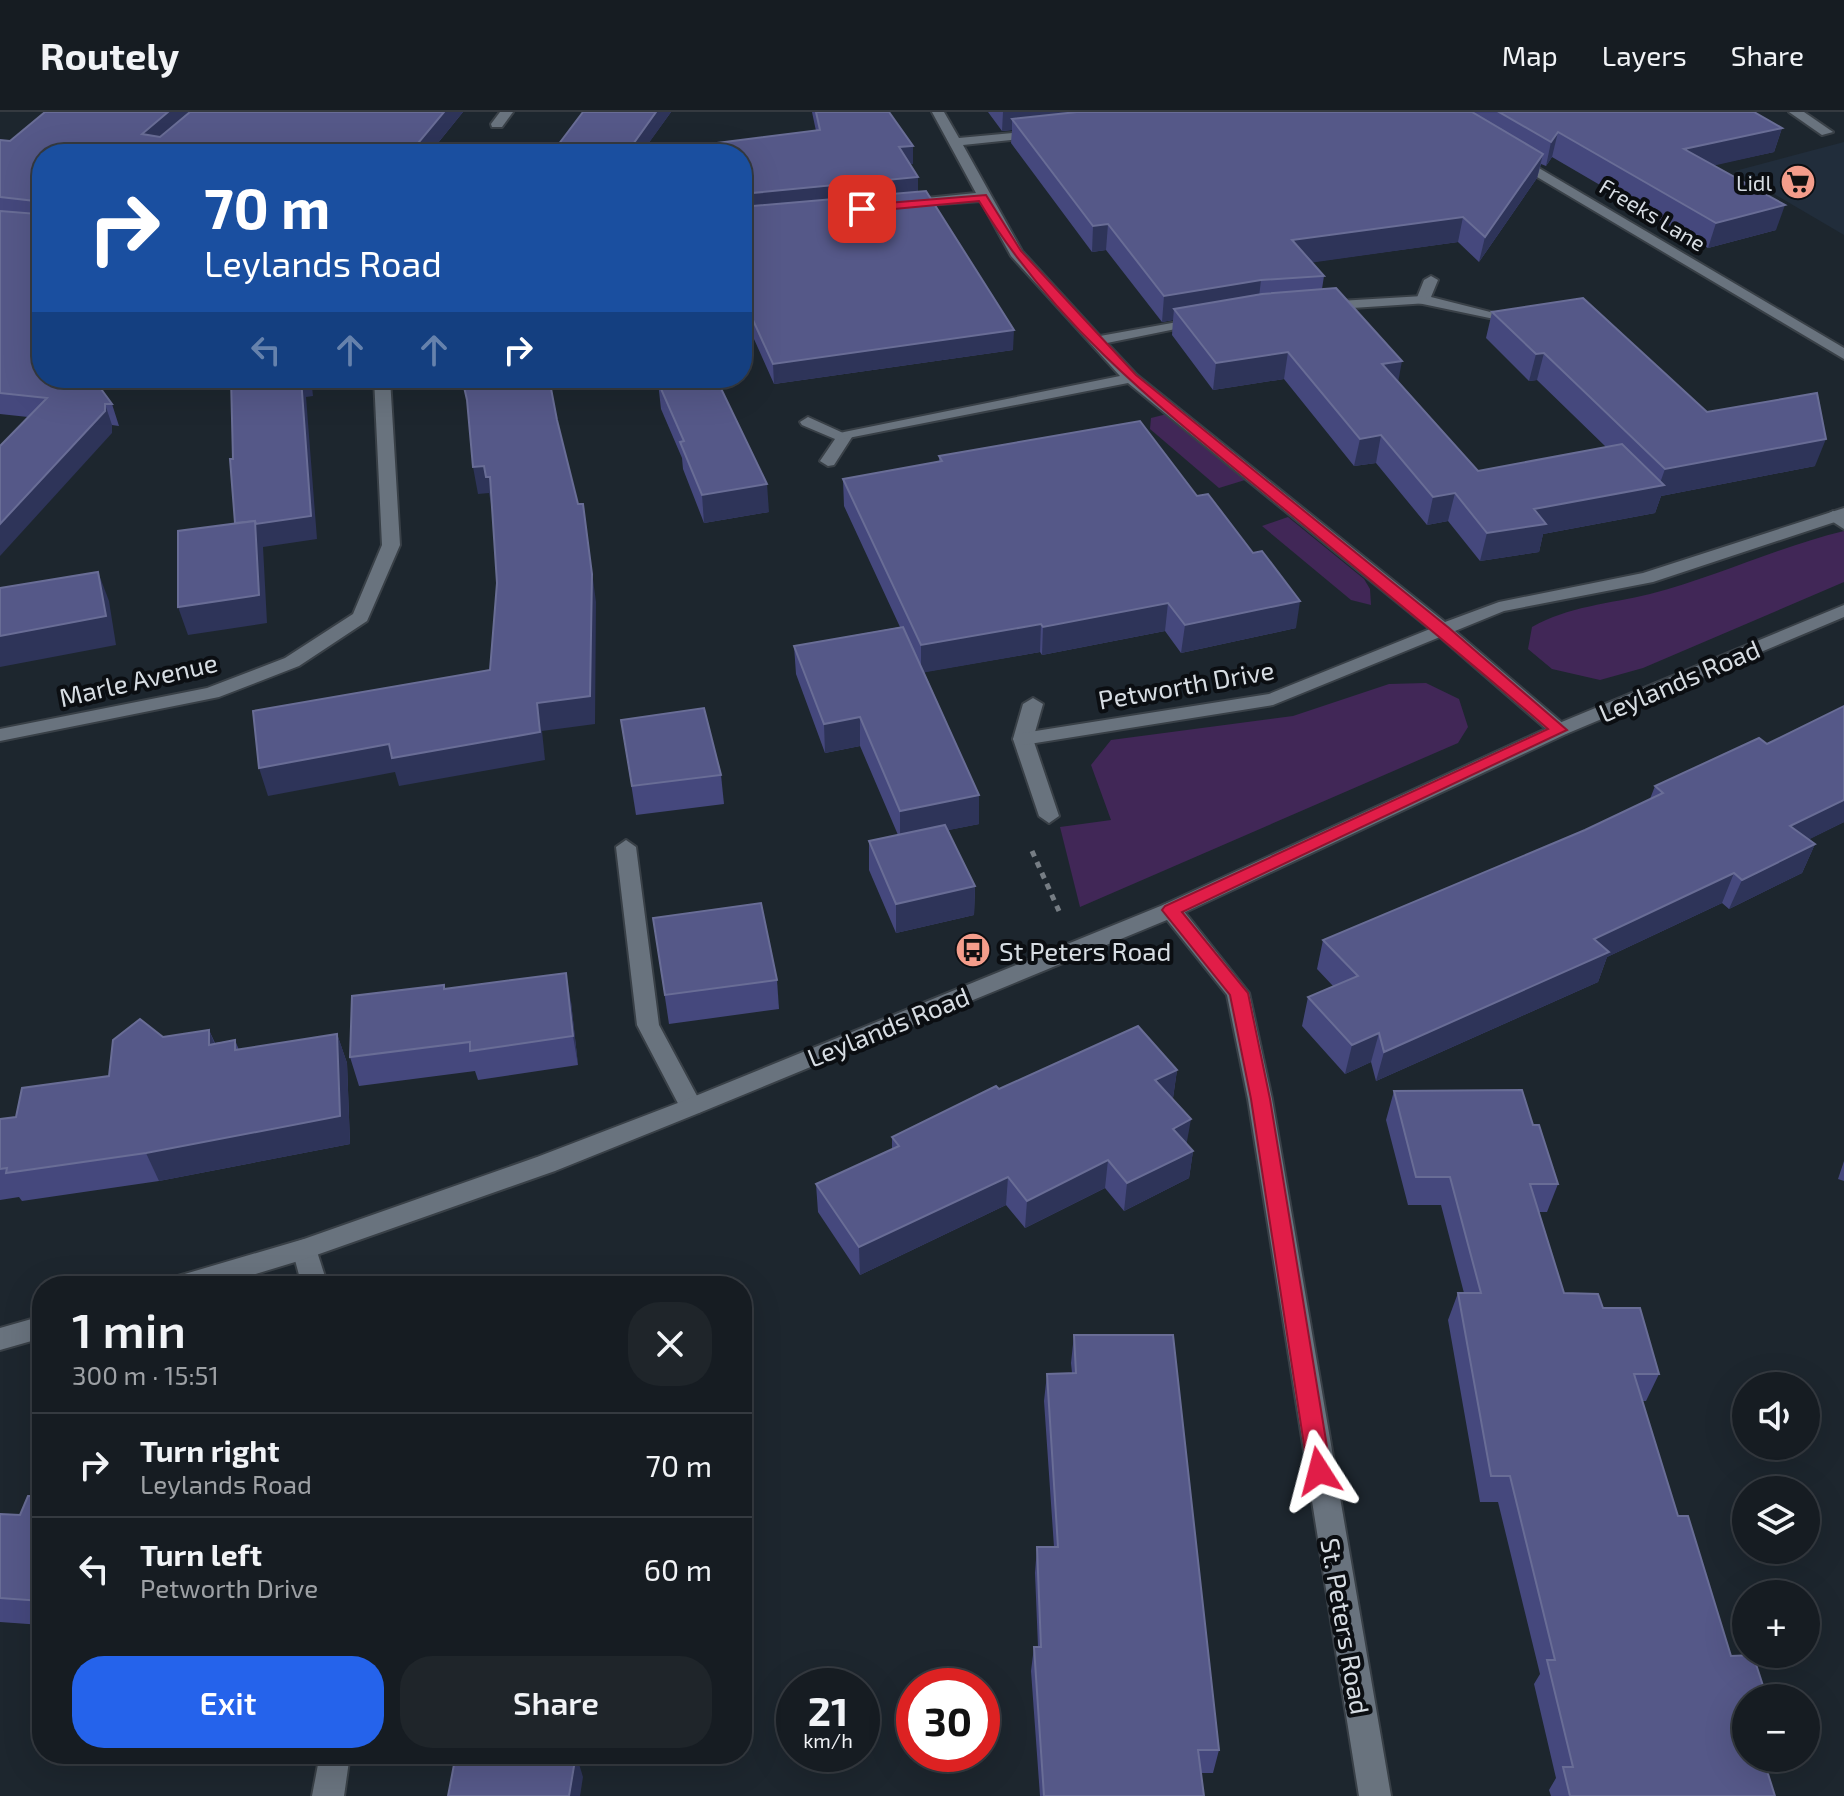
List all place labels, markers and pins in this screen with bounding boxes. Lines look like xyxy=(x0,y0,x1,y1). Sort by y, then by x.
supermarket icon: Lidl xyxy=(1779,163,1817,201)
place label: Lidl xyxy=(1736,169,1772,195)
pin xyxy=(828,175,896,243)
bus stop icon: St Peters Road xyxy=(954,931,992,969)
place label: St Peters Road xyxy=(999,935,1171,966)

